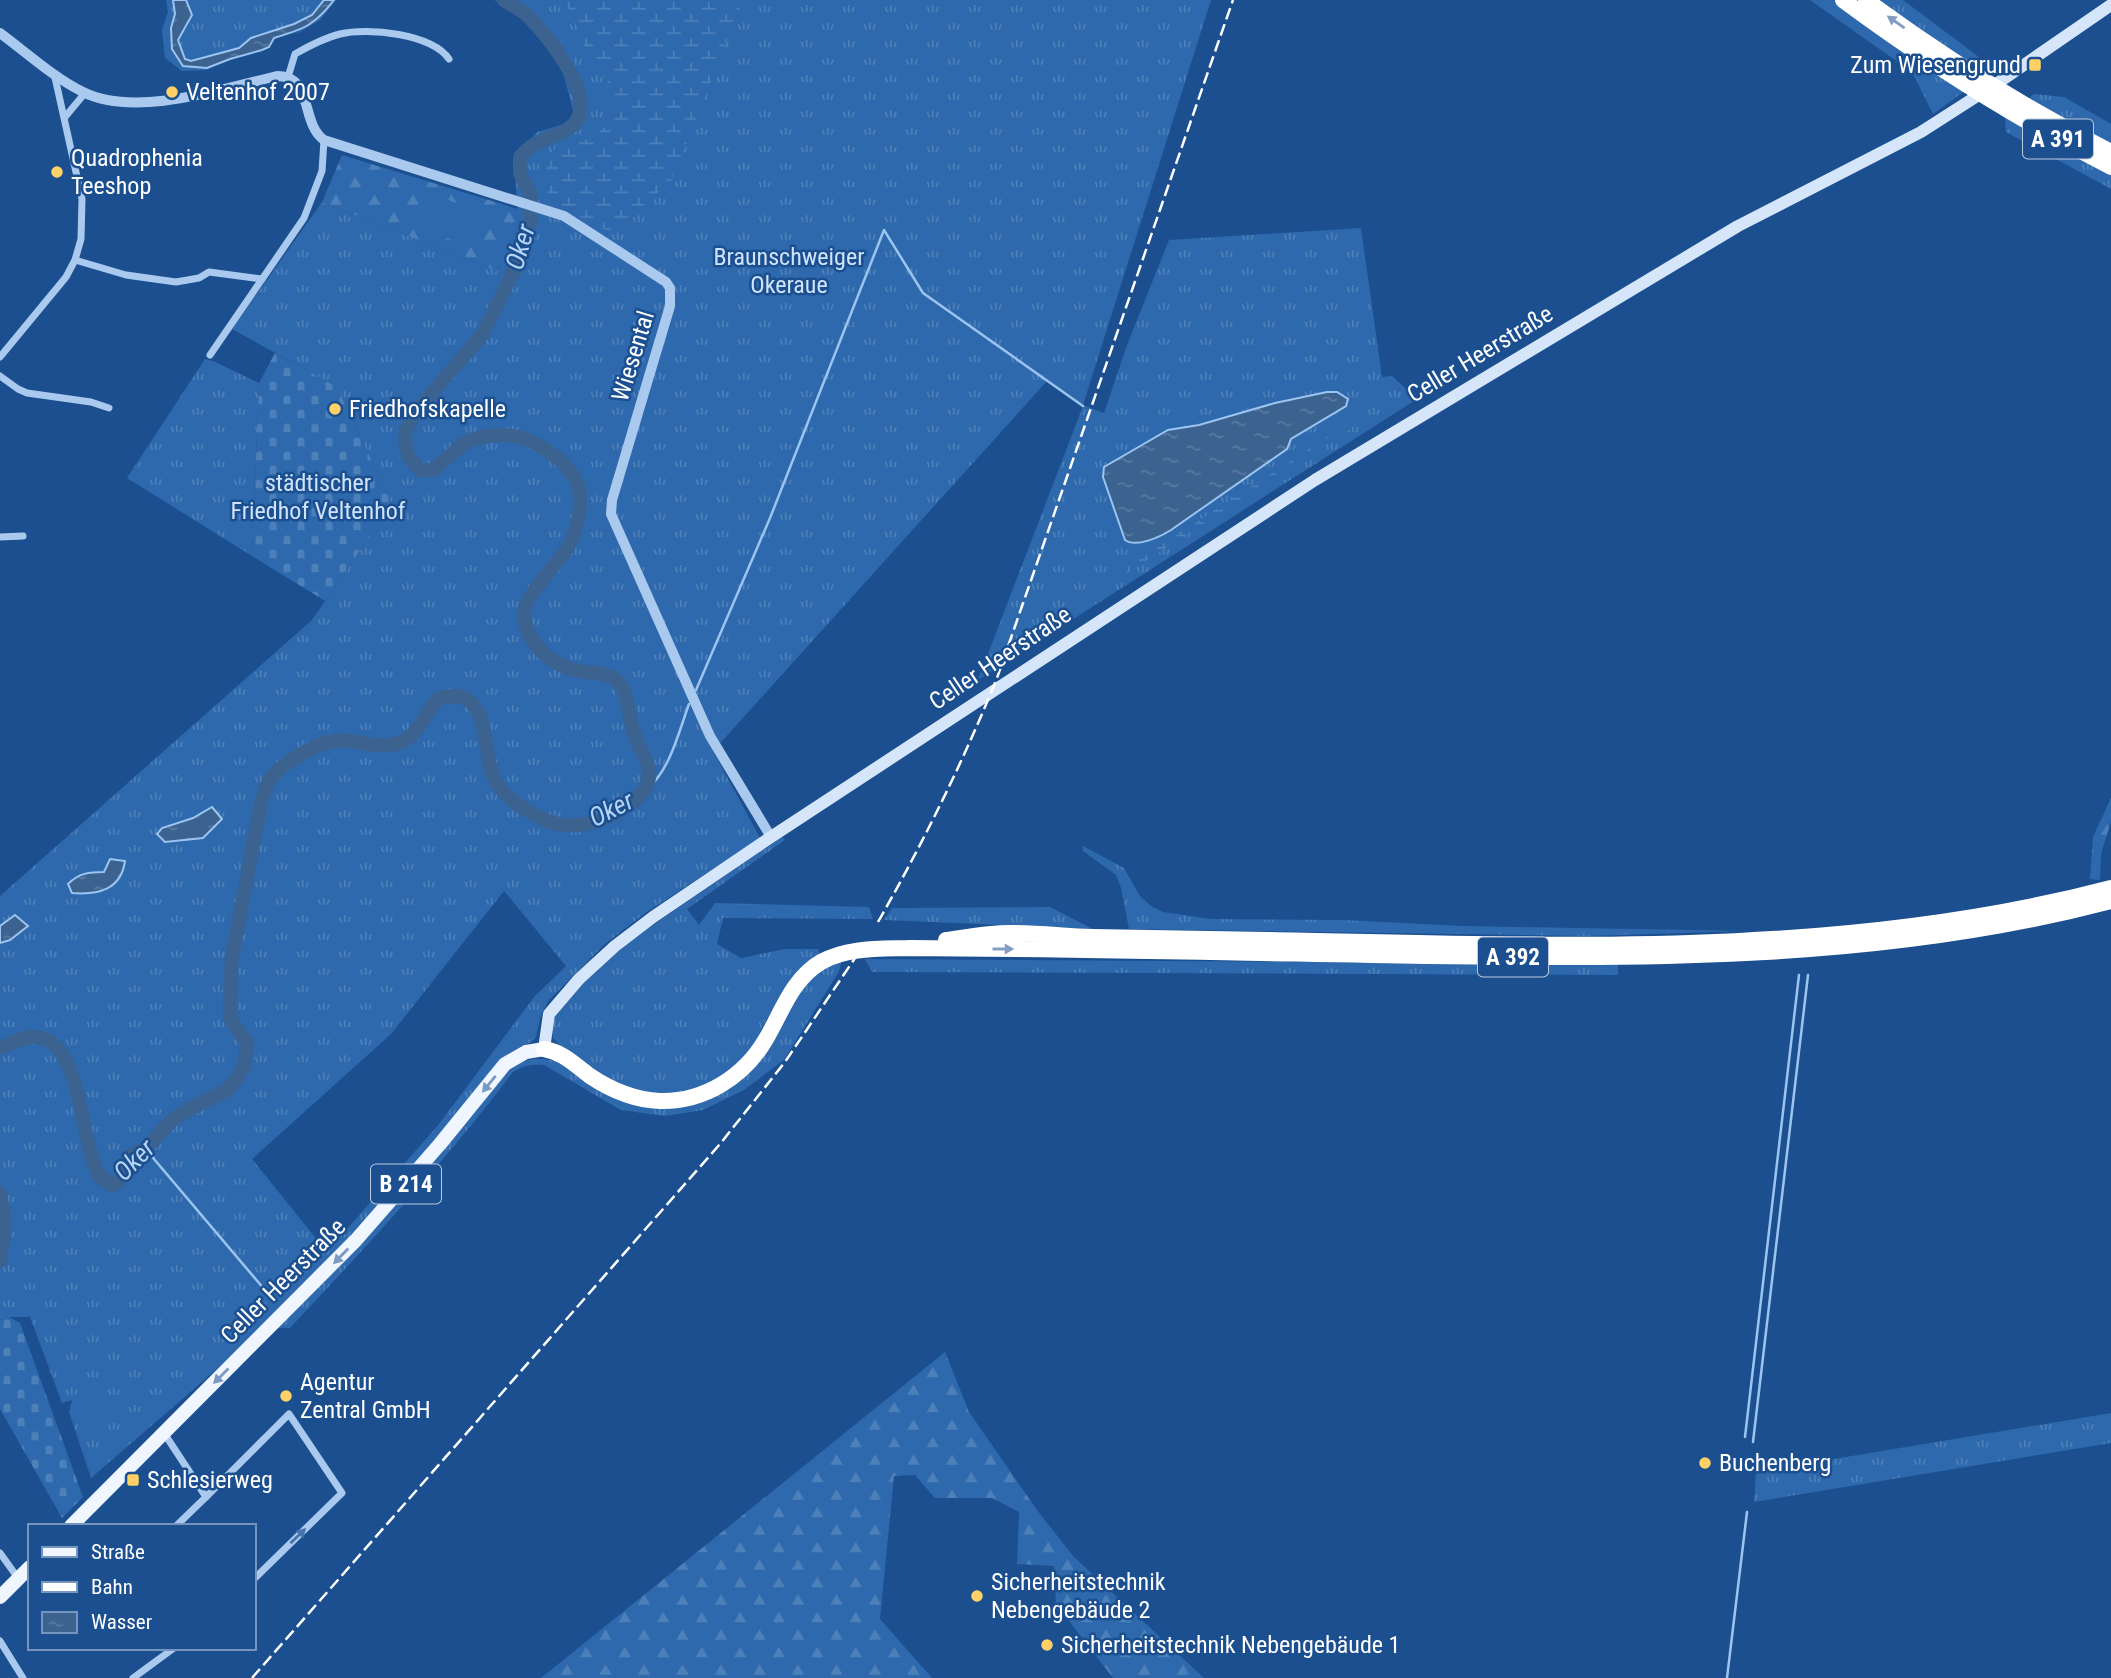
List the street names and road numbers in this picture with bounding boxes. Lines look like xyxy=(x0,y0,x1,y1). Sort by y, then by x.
road number: A 391 xyxy=(2023,120,2093,158)
street label: Celler Heerstraße xyxy=(1402,300,1558,408)
street label: Wiesental xyxy=(606,307,660,405)
street label: Celler Heerstraße xyxy=(924,600,1076,716)
road number: A 392 xyxy=(1478,938,1548,976)
road number: B 214 xyxy=(371,1164,441,1204)
street label: Celler Heerstraße xyxy=(215,1213,351,1349)

